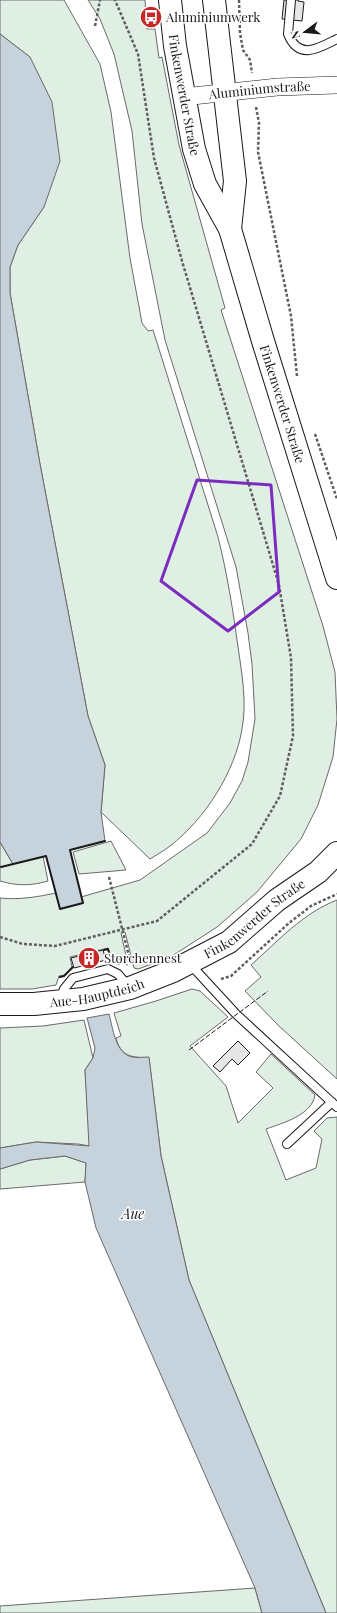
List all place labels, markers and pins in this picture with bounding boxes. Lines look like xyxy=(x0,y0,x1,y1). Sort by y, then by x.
bus stop icon: Aluminiumwerk xyxy=(138,4,164,30)
place label: Aluminiumwerk xyxy=(165,8,261,25)
building icon: Storchennest xyxy=(76,945,102,971)
place label: Storchennest xyxy=(104,949,182,966)

